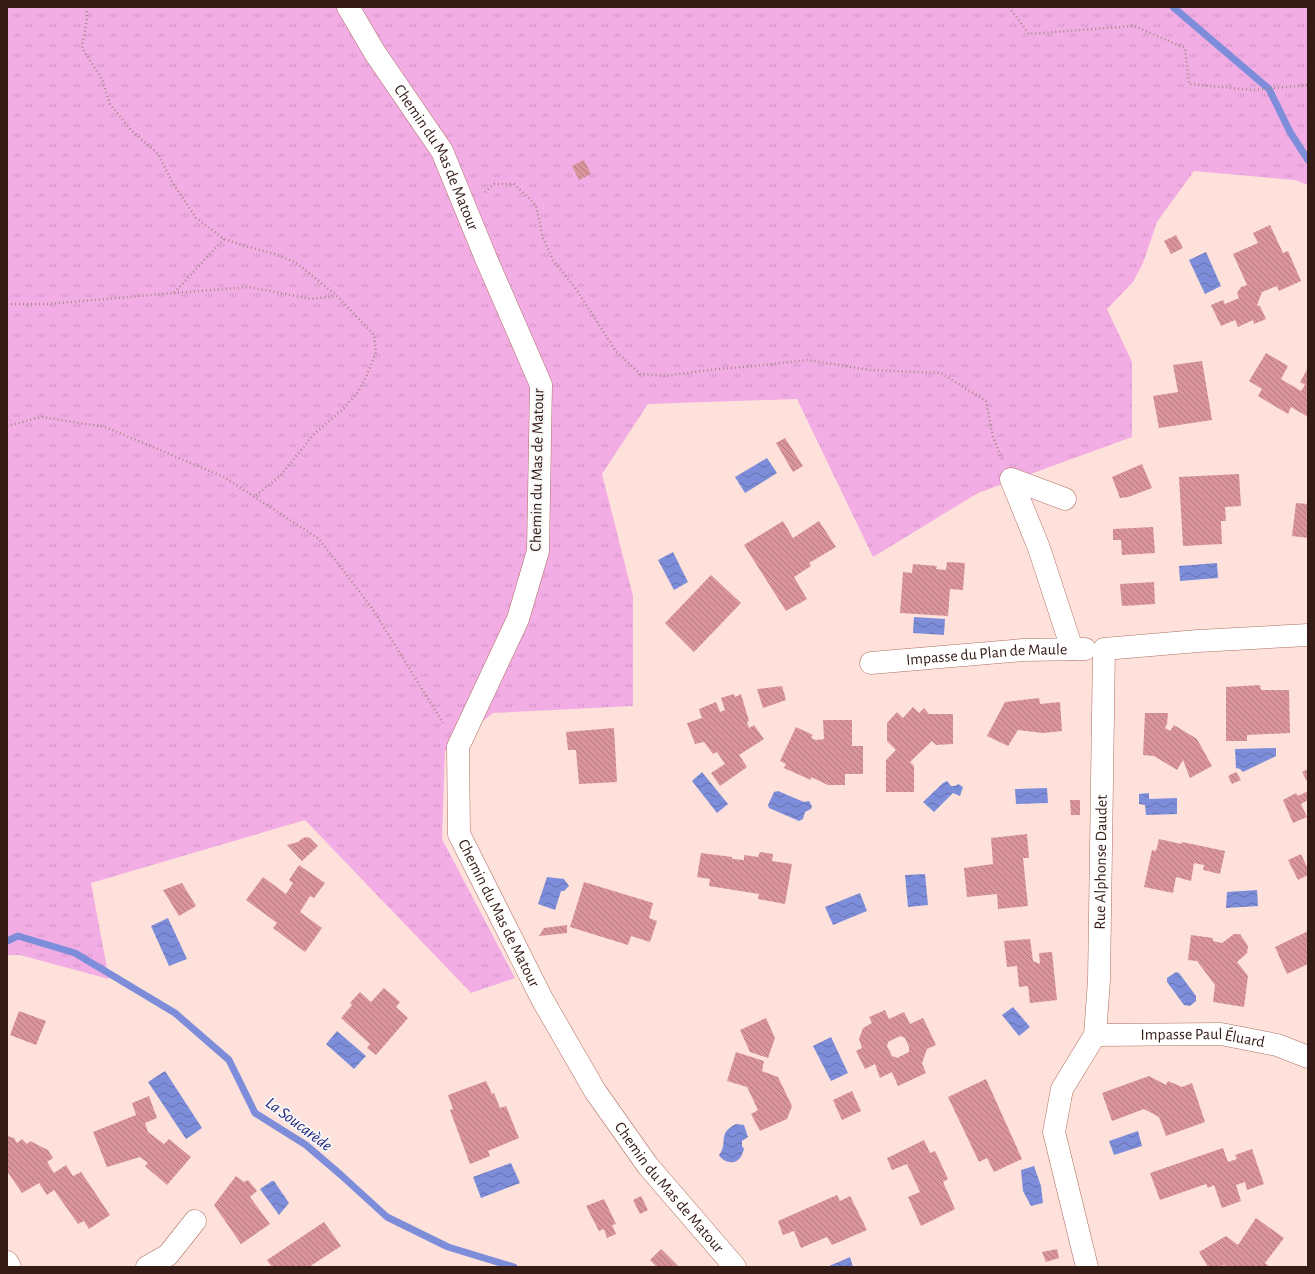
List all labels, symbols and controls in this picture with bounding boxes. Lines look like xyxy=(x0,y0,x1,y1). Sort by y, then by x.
street label: Chemin du Mas de Matour xyxy=(391,82,482,233)
street label: Chemin du Mas de Matour xyxy=(528,387,546,552)
street label: Impasse du Plan de Maule xyxy=(905,641,1067,668)
street label: Rue Alphonse Daudet xyxy=(1092,795,1110,930)
street label: Chemin du Mas de Matour xyxy=(455,837,543,990)
street label: Impasse Paul Éluard xyxy=(1140,1025,1266,1050)
water label: La Soucarède xyxy=(263,1094,335,1154)
street label: Chemin du Mas de Matour xyxy=(612,1119,727,1256)

